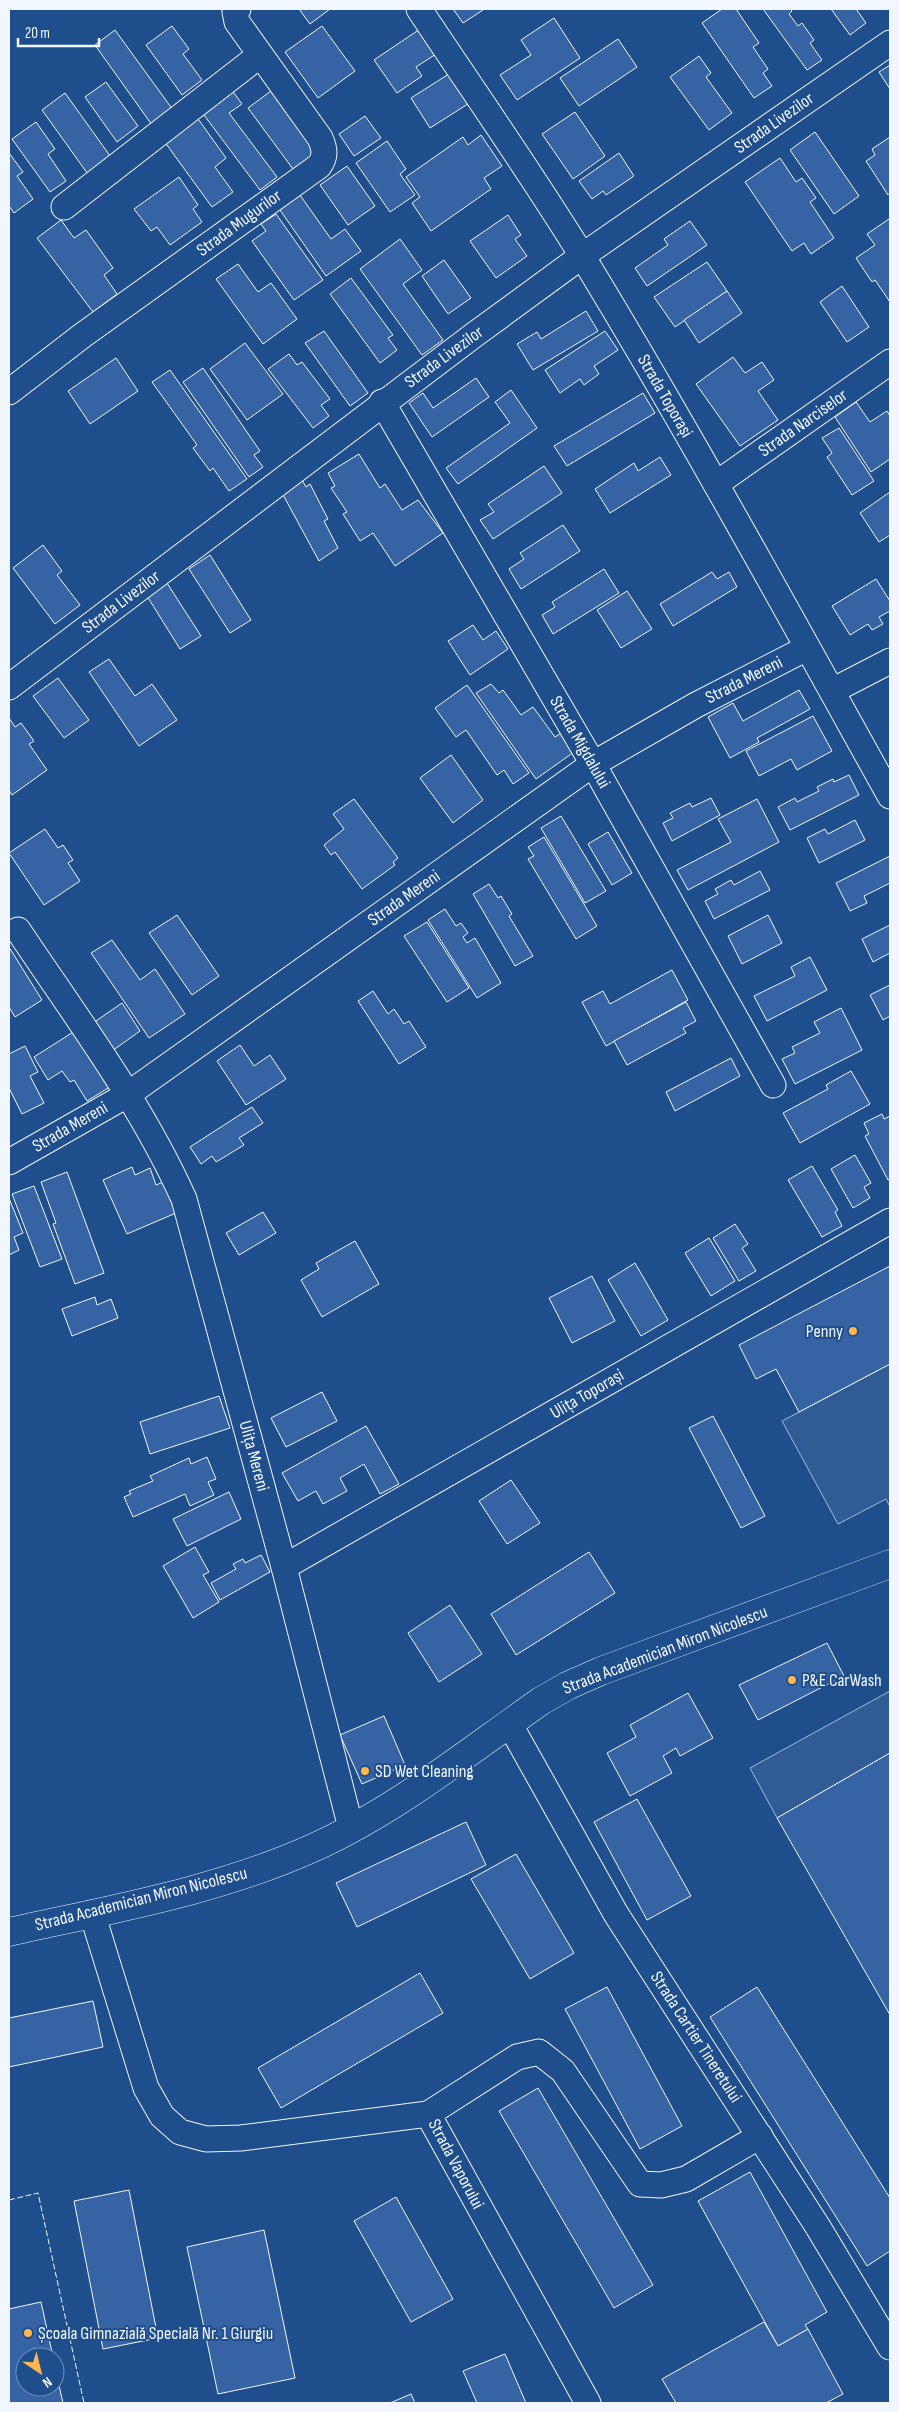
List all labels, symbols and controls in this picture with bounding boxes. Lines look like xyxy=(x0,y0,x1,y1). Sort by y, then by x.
scale bar xyxy=(18,15,99,47)
text: 20 m xyxy=(25,24,50,43)
street label: Strada Livezilor xyxy=(730,88,818,158)
street label: Strada Mugurilor xyxy=(192,185,286,261)
street label: Strada Livezilor xyxy=(401,321,487,393)
street label: Strada Toporași xyxy=(633,351,697,441)
street label: Strada Narciselor xyxy=(755,385,851,461)
street label: Strada Livezilor xyxy=(78,566,164,638)
street label: Strada Mereni xyxy=(702,652,786,708)
street label: Strada Migdalului xyxy=(545,692,615,792)
street label: Strada Mereni xyxy=(364,865,444,931)
street label: Strada Mereni xyxy=(29,1097,111,1157)
place label: Penny xyxy=(806,1321,843,1342)
marker: Penny xyxy=(847,1325,859,1337)
street label: Ulița Toporași xyxy=(547,1365,627,1423)
street label: Ulița Mereni xyxy=(235,1418,273,1494)
street label: Strada Academician Miron Nicolescu xyxy=(560,1601,770,1699)
place label: P&E CarWash xyxy=(802,1670,882,1691)
marker: P&E CarWash xyxy=(786,1674,798,1686)
place label: SD Wet Cleaning xyxy=(375,1761,474,1782)
marker: SD Wet Cleaning xyxy=(359,1765,371,1777)
street label: Strada Academician Miron Nicolescu xyxy=(33,1862,249,1936)
street label: Strada Cartier Tineretului xyxy=(646,1968,746,2106)
street label: Strada Vaporului xyxy=(424,2116,488,2212)
place label: Școala Gimnazială Specială Nr. 1 Giurgiu xyxy=(38,2323,273,2344)
marker: Școala Gimnazială Specială Nr. 1 Giurgiu xyxy=(22,2327,34,2339)
north arrow xyxy=(15,2347,65,2397)
text: N xyxy=(39,2373,55,2391)

